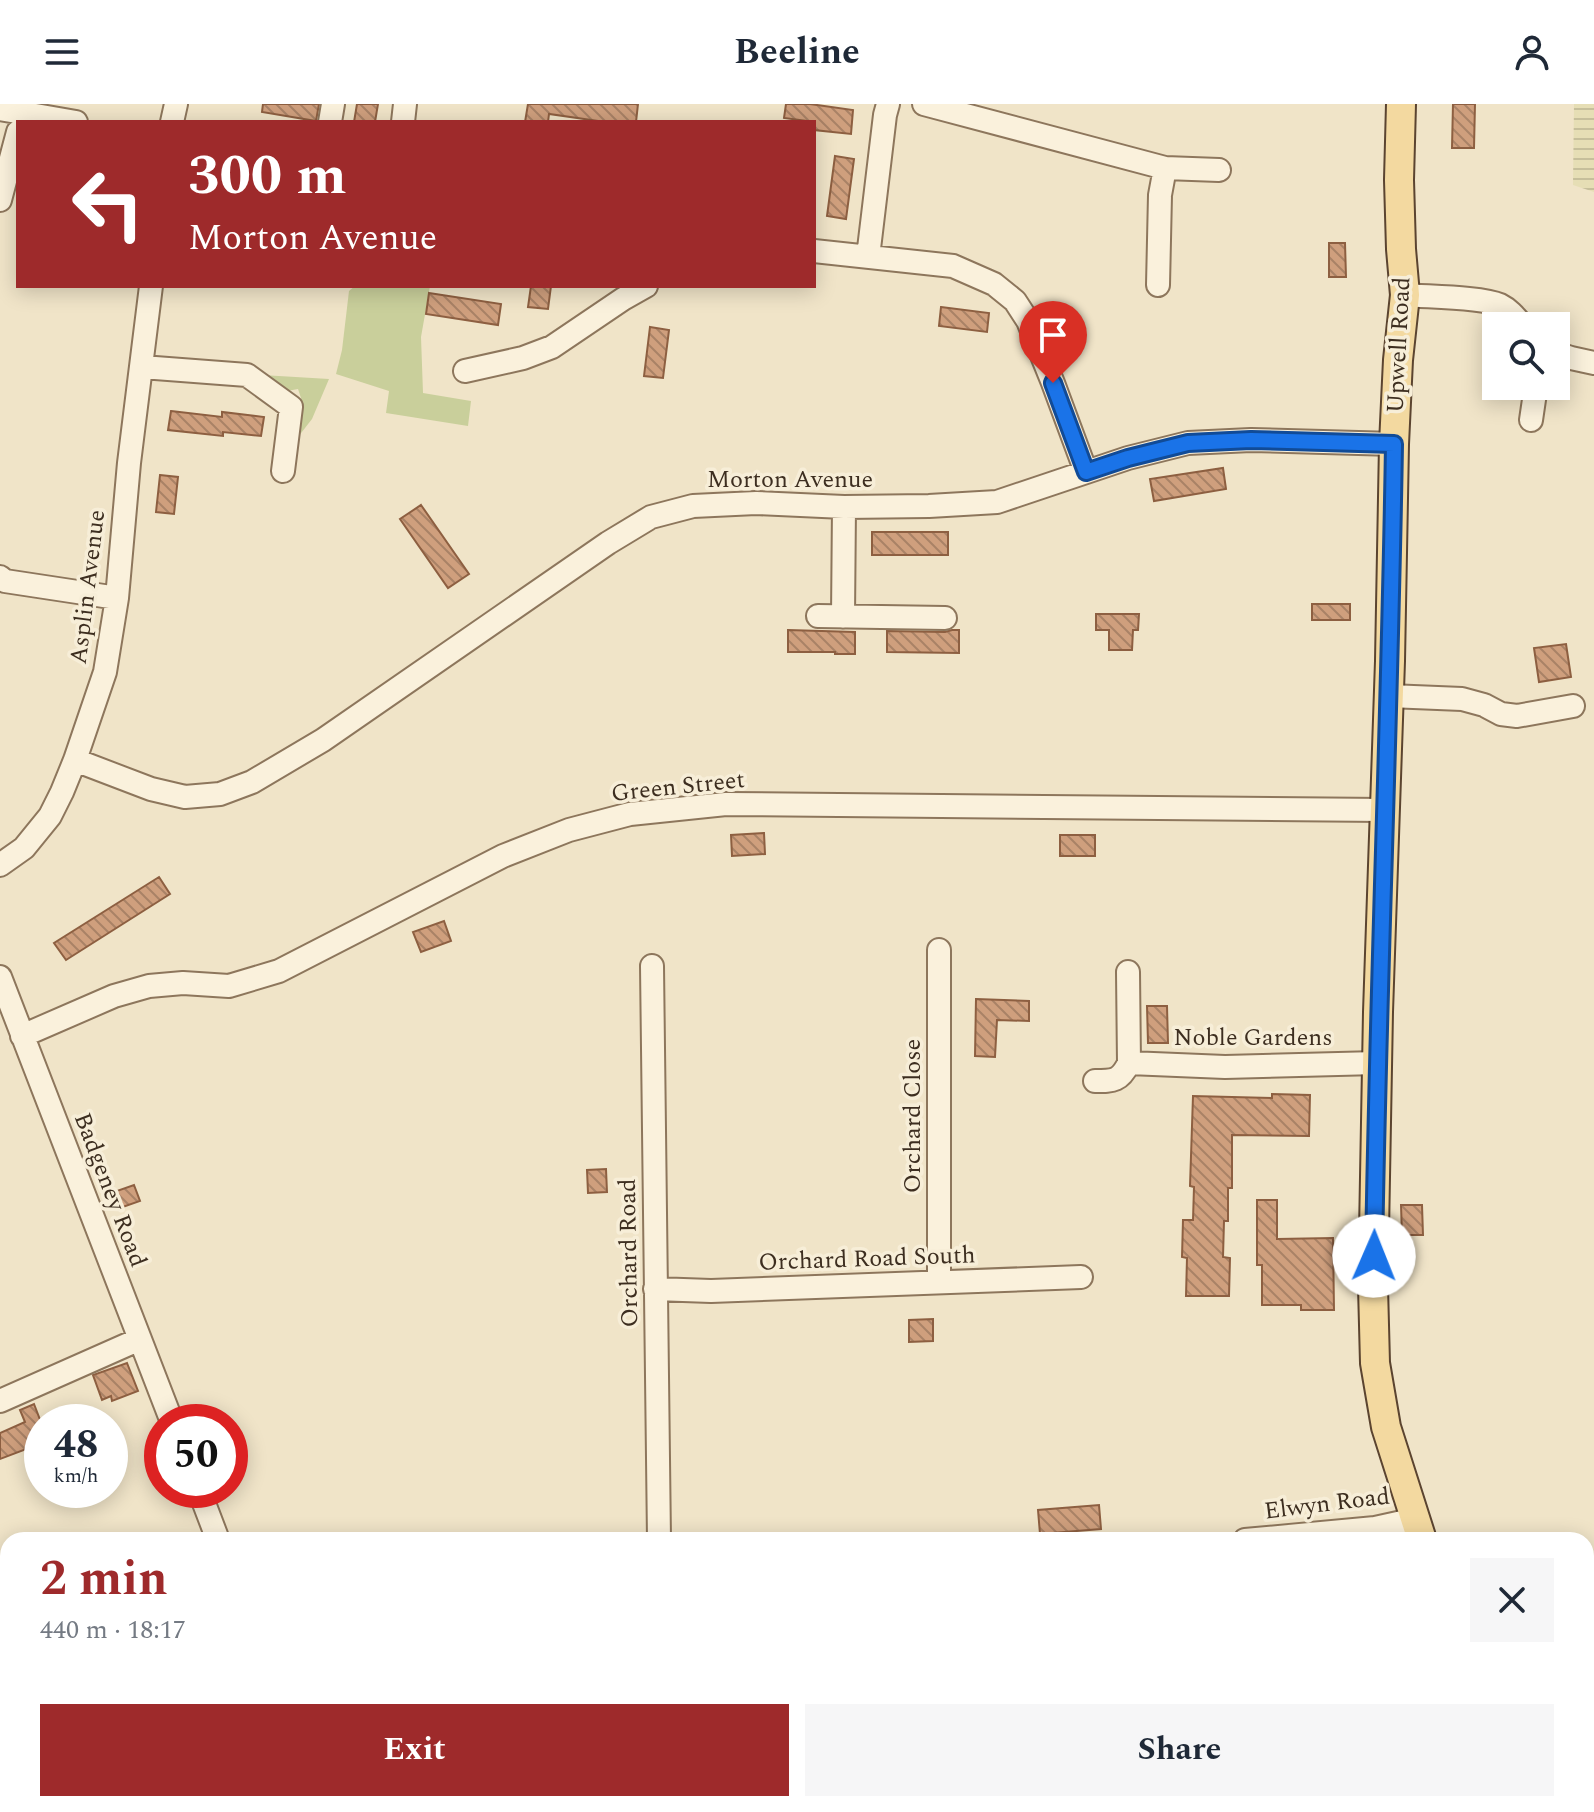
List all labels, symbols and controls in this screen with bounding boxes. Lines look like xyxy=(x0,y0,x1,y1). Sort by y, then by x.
text: Beeline xyxy=(734,25,860,80)
icon: menu xyxy=(40,30,84,74)
icon: person xyxy=(1510,30,1554,74)
text: 300 m xyxy=(188,134,347,219)
icon: left xyxy=(56,152,160,256)
text: Morton Avenue xyxy=(188,211,437,266)
street label: Upwell Road xyxy=(1377,276,1421,414)
pin xyxy=(1019,301,1087,383)
map controls xyxy=(1482,312,1570,400)
button: search xyxy=(1482,312,1570,400)
icon: arrive xyxy=(1031,313,1075,357)
street label: Morton Avenue xyxy=(707,462,873,498)
street label: Asplin Avenue xyxy=(61,508,115,666)
street label: Green Street xyxy=(609,762,747,812)
street label: Noble Gardens xyxy=(1173,1020,1333,1056)
street label: Orchard Close xyxy=(895,1039,931,1193)
street label: Badgeney Road xyxy=(64,1108,156,1272)
street label: Orchard Road xyxy=(610,1178,648,1328)
position arrow xyxy=(1332,1214,1416,1298)
street label: Orchard Road South xyxy=(758,1237,976,1281)
speed limit sign: 50 xyxy=(144,1404,248,1508)
text: 48 xyxy=(54,1415,98,1476)
text: km/h xyxy=(54,1461,99,1491)
street label: Elwyn Road xyxy=(1262,1478,1392,1530)
text: 2 min xyxy=(40,1543,168,1616)
button: close xyxy=(1470,1558,1554,1642)
text: 440 m · 18:17 xyxy=(40,1610,186,1650)
button: Exit xyxy=(40,1704,789,1796)
button: Share xyxy=(805,1704,1554,1796)

